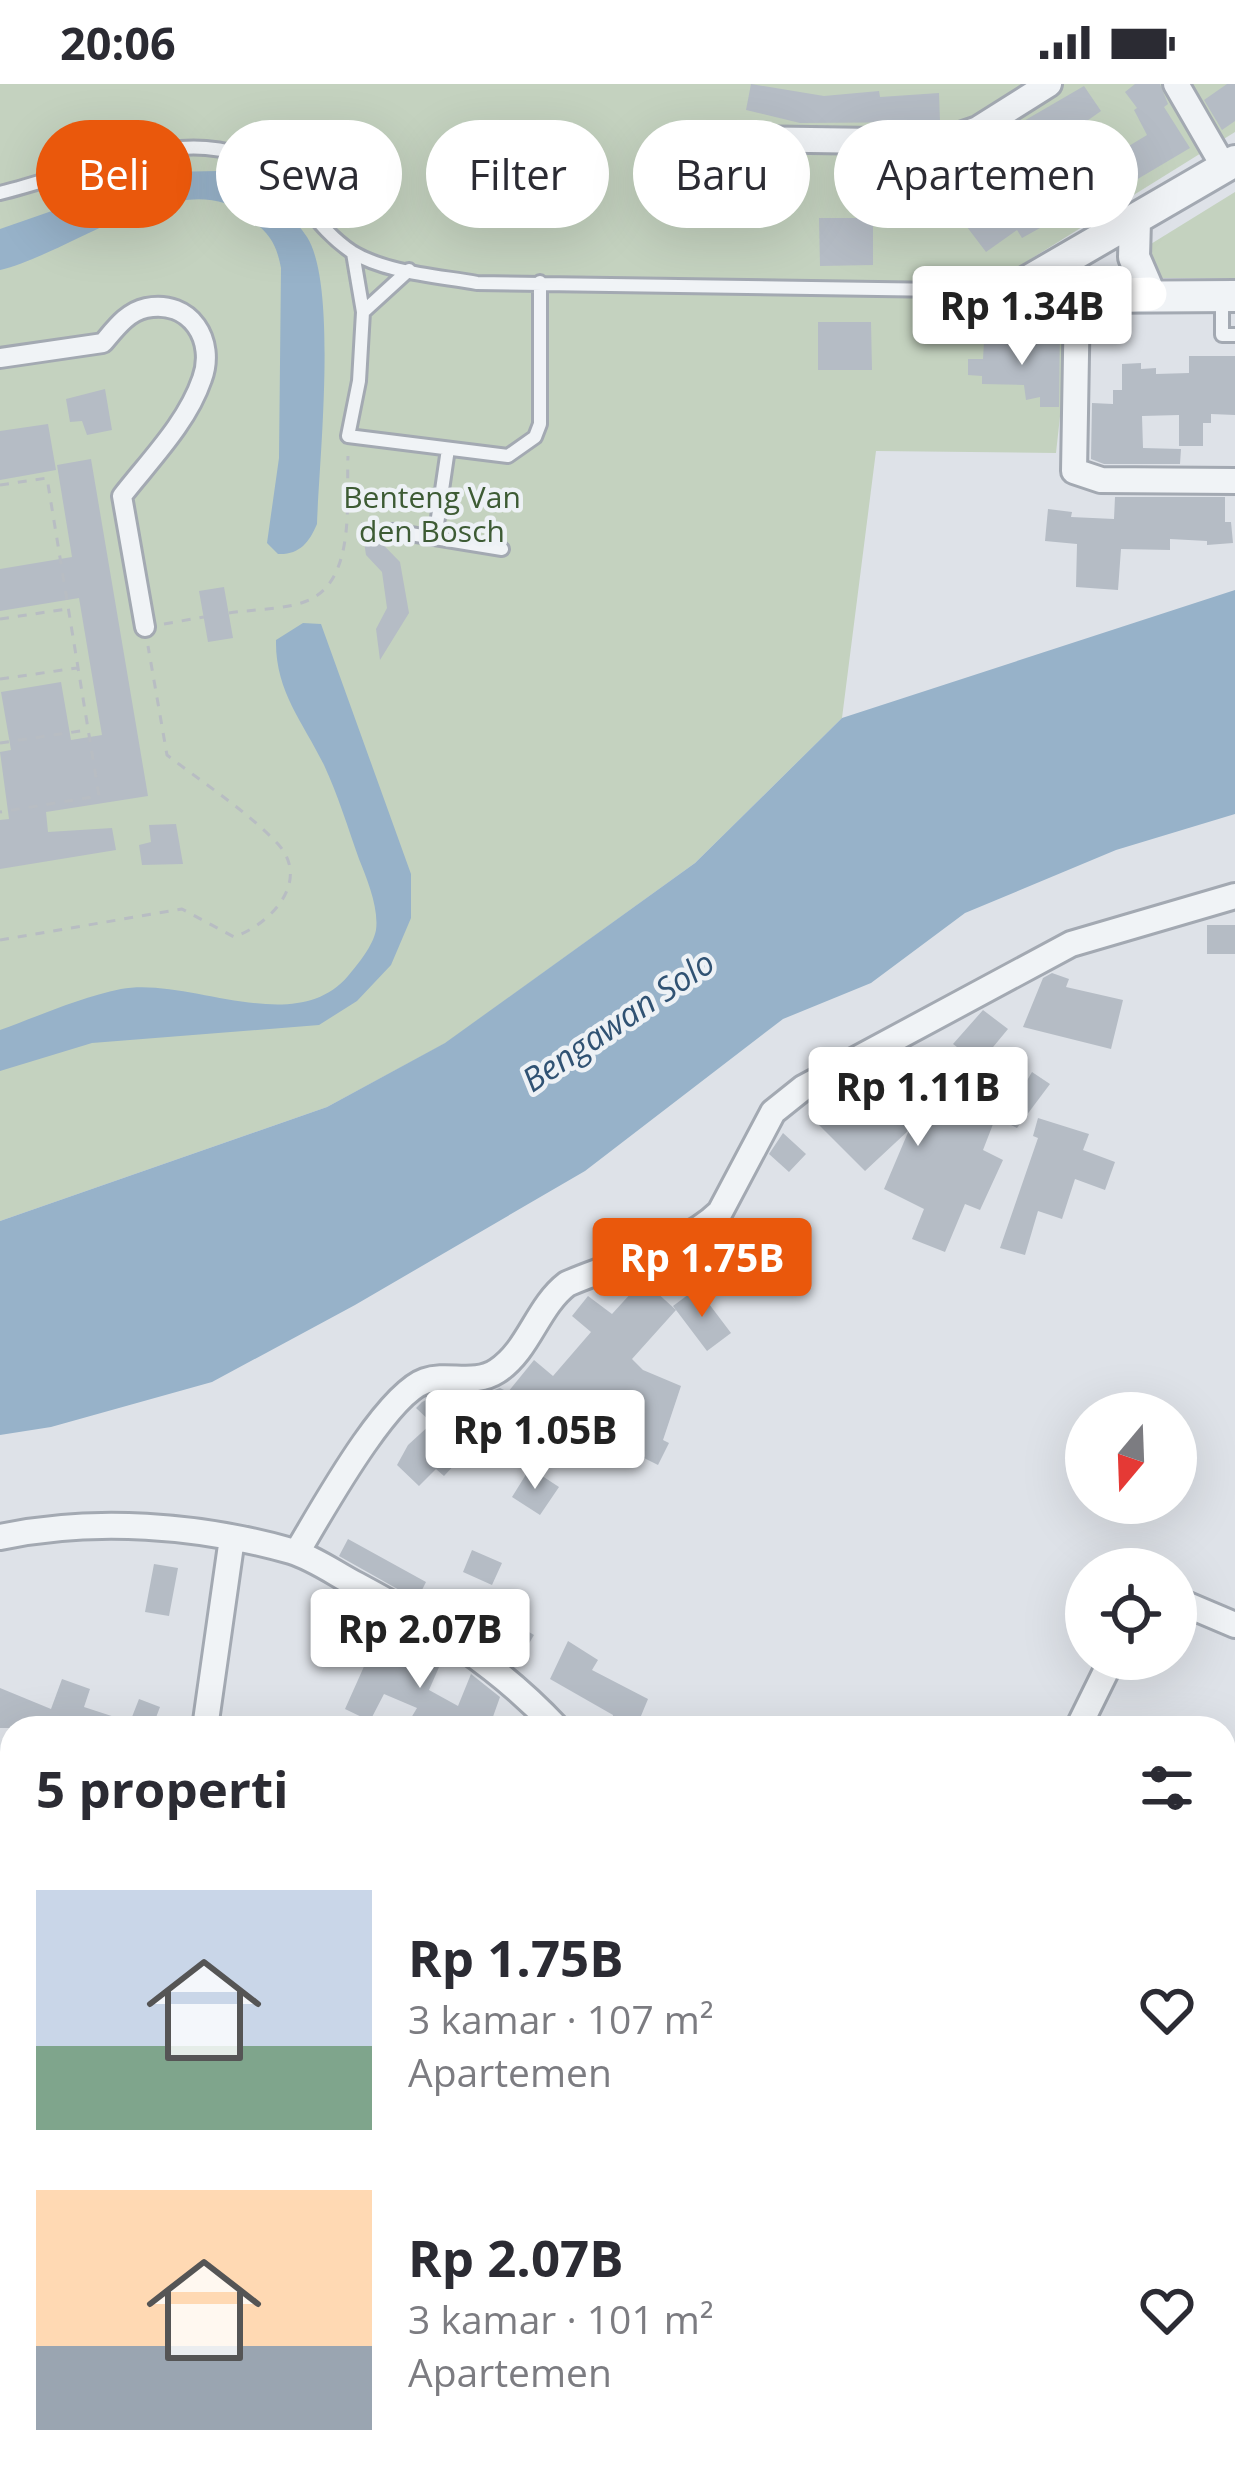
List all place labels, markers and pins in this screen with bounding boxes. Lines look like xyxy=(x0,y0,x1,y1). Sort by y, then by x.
pin: Rp 1.34B xyxy=(898,266,1146,368)
pin: Rp 1.11B xyxy=(794,1047,1042,1149)
pin: Rp 1.75B xyxy=(578,1218,826,1320)
pin: Rp 1.05B xyxy=(411,1390,659,1492)
pin: Rp 2.07B xyxy=(296,1589,544,1691)

